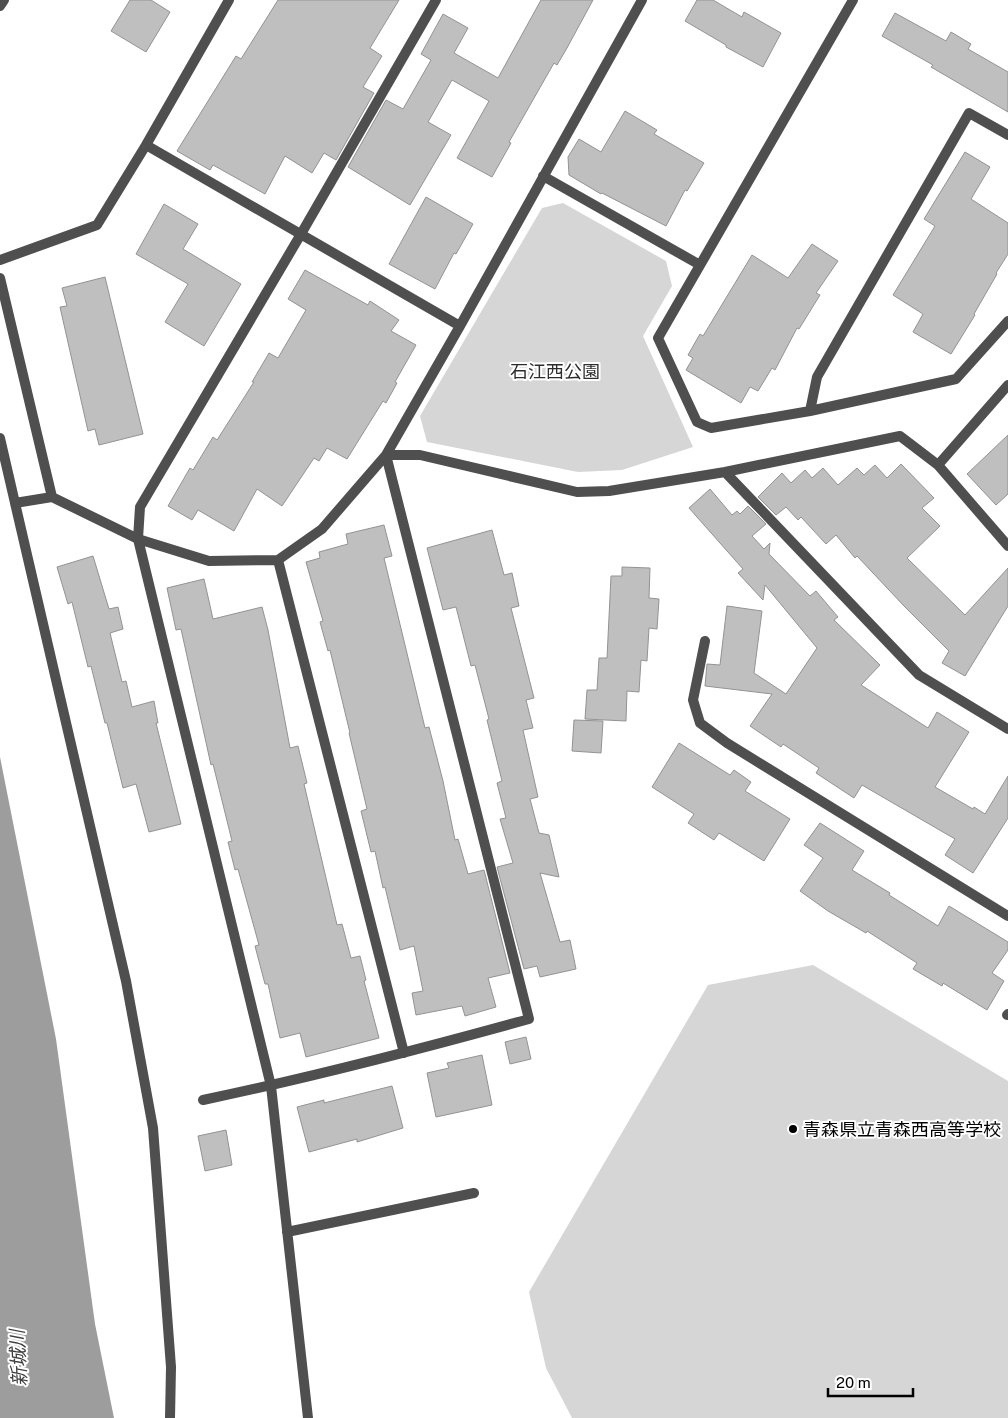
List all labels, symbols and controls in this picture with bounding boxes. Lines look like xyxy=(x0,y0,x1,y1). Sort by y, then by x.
park label: 石江西公園 xyxy=(510,361,600,382)
place label: 青森県立青森西高等学校 xyxy=(803,1119,1001,1140)
marker: 青森県立青森西高等学校 xyxy=(787,1123,799,1135)
water label: 新城川 xyxy=(5,1327,30,1387)
scale bar xyxy=(828,1366,913,1398)
text: 20 m xyxy=(836,1374,871,1391)

